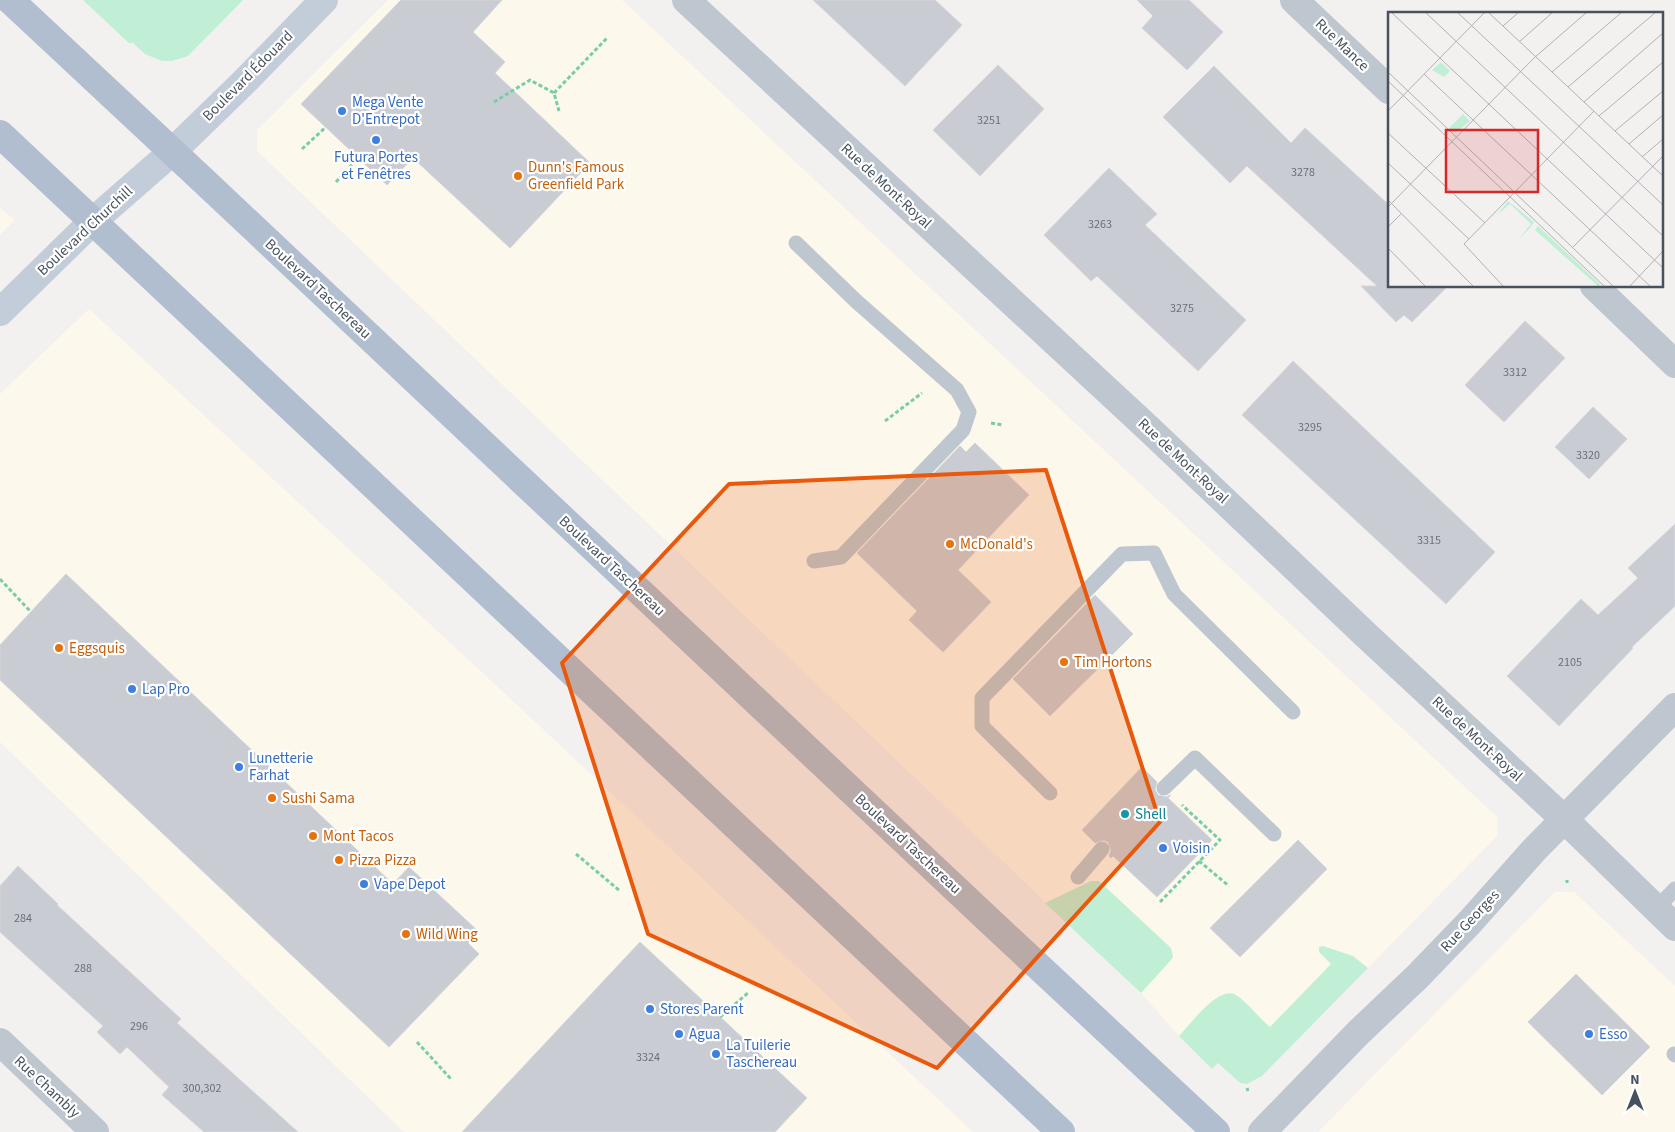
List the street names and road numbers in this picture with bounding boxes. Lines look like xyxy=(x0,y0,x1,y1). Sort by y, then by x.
street label: Rue Mance xyxy=(1310,14,1374,76)
street label: Boulevard Édouard xyxy=(198,26,298,126)
street label: Rue de Mont-Royal xyxy=(836,138,936,234)
street label: Boulevard Churchill xyxy=(33,181,137,281)
street label: Boulevard Taschereau xyxy=(260,234,376,344)
street label: Rue de Mont-Royal xyxy=(1133,413,1233,509)
street label: Boulevard Taschereau xyxy=(554,511,670,621)
street label: Rue de Mont-Royal xyxy=(1427,691,1527,787)
street label: Boulevard Taschereau xyxy=(850,789,966,899)
street label: Rue Georges xyxy=(1436,885,1504,957)
street label: Rue Chambly xyxy=(9,1051,85,1123)

